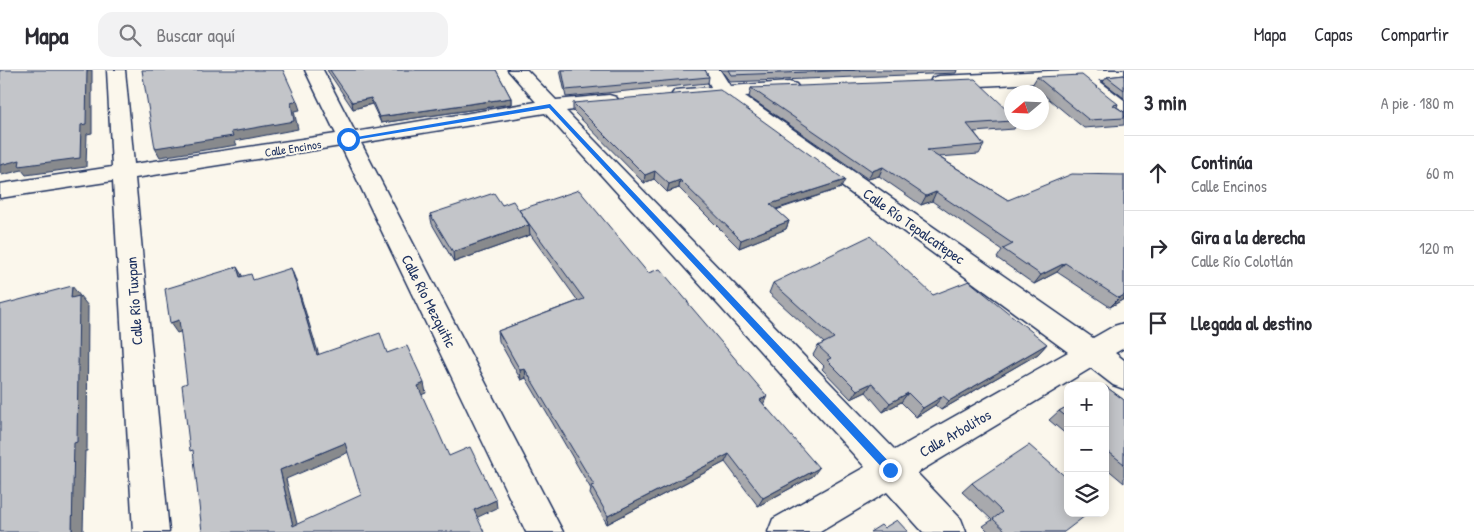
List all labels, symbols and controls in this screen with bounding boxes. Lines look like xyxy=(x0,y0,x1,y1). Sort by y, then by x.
search box xyxy=(98,12,448,57)
text: Mapa xyxy=(25,19,68,51)
icon: search xyxy=(116,21,144,49)
text: Buscar aquí xyxy=(156,22,236,48)
text: Mapa xyxy=(1254,22,1286,47)
text: Capas xyxy=(1314,22,1353,47)
text: Compartir xyxy=(1381,22,1449,47)
north arrow xyxy=(1004,85,1049,130)
text: 3 min xyxy=(1144,88,1187,117)
text: A pie · 180 m xyxy=(1381,92,1454,114)
route start xyxy=(337,128,360,151)
street label: Calle Encinos xyxy=(264,135,323,161)
text: Continúa xyxy=(1191,149,1252,175)
icon: ahead xyxy=(1144,159,1172,187)
text: 60 m xyxy=(1426,162,1454,184)
text: Calle Encinos xyxy=(1191,175,1267,197)
street label: Calle Río Tepalcatepec xyxy=(859,183,969,269)
text: Gira a la derecha xyxy=(1191,224,1305,250)
icon: right xyxy=(1144,234,1172,262)
text: 120 m xyxy=(1419,237,1454,259)
text: Calle Río Colotlán xyxy=(1191,250,1293,272)
street label: Calle Río Mezquitic xyxy=(397,251,461,351)
street label: Calle Río Tuxpan xyxy=(120,256,148,346)
icon: arrive xyxy=(1144,309,1172,337)
text: Llegada al destino xyxy=(1191,310,1312,336)
map controls xyxy=(1064,382,1109,517)
button: + xyxy=(1064,382,1109,427)
street label: Calle Arbolitos xyxy=(915,404,995,462)
button: − xyxy=(1064,427,1109,472)
route end xyxy=(879,459,902,482)
button: layers xyxy=(1064,472,1109,517)

